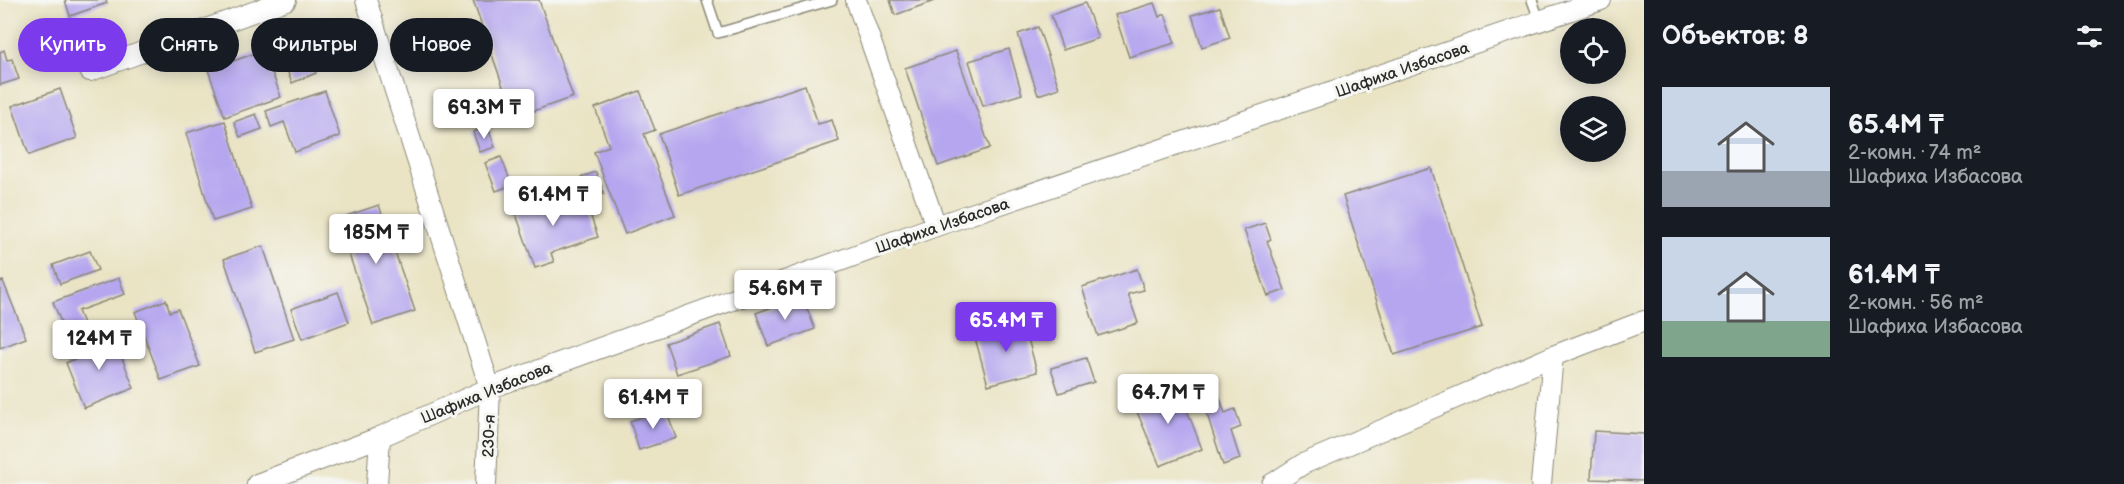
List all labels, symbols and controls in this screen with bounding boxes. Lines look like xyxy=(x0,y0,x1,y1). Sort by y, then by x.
chip: Купить xyxy=(18,18,127,72)
chip: Снять xyxy=(139,18,239,72)
chip: Фильтры xyxy=(251,18,378,72)
chip: Новое xyxy=(390,18,493,72)
map controls xyxy=(1560,18,1626,162)
button: locate xyxy=(1560,18,1626,84)
icon: filters xyxy=(2073,20,2106,53)
text: Объектов: 8 xyxy=(1662,21,1809,52)
street label: Шафиха Избасова xyxy=(1333,38,1472,102)
pin: 69.3M ₸ xyxy=(429,89,539,140)
text: 69.3M ₸ xyxy=(447,96,521,120)
button: layers xyxy=(1560,96,1626,162)
text: 65.4M ₸ xyxy=(1848,110,1943,141)
icon: home xyxy=(1710,111,1782,183)
text: 2-комн. · 74 m² xyxy=(1848,141,1981,165)
text: Шафиха Избасова xyxy=(1848,165,2023,189)
pin: 61.4M ₸ xyxy=(498,176,608,227)
text: 61.4M ₸ xyxy=(518,183,588,207)
street label: Шафиха Избасова xyxy=(873,194,1012,258)
pin: 185M ₸ xyxy=(327,214,425,265)
text: 185M ₸ xyxy=(343,221,409,245)
text: 61.4M ₸ xyxy=(1848,260,1939,291)
icon: home xyxy=(1710,261,1782,333)
pin: 54.6M ₸ xyxy=(730,270,840,321)
text: 54.6M ₸ xyxy=(748,277,822,301)
text: 2-комн. · 56 m² xyxy=(1848,291,1984,315)
pin: 65.4M ₸ xyxy=(951,302,1061,353)
text: 65.4M ₸ xyxy=(969,309,1043,333)
text: Шафиха Избасова xyxy=(1848,315,2023,339)
pin: 124M ₸ xyxy=(50,320,148,371)
text: 124M ₸ xyxy=(67,327,131,351)
street label: Шафиха Избасова xyxy=(418,358,555,428)
pin: 64.7M ₸ xyxy=(1113,374,1223,425)
pin: 61.4M ₸ xyxy=(598,379,708,430)
text: 64.7M ₸ xyxy=(1132,381,1204,405)
text: 61.4M ₸ xyxy=(618,386,688,410)
street label: 230-я xyxy=(479,414,500,458)

